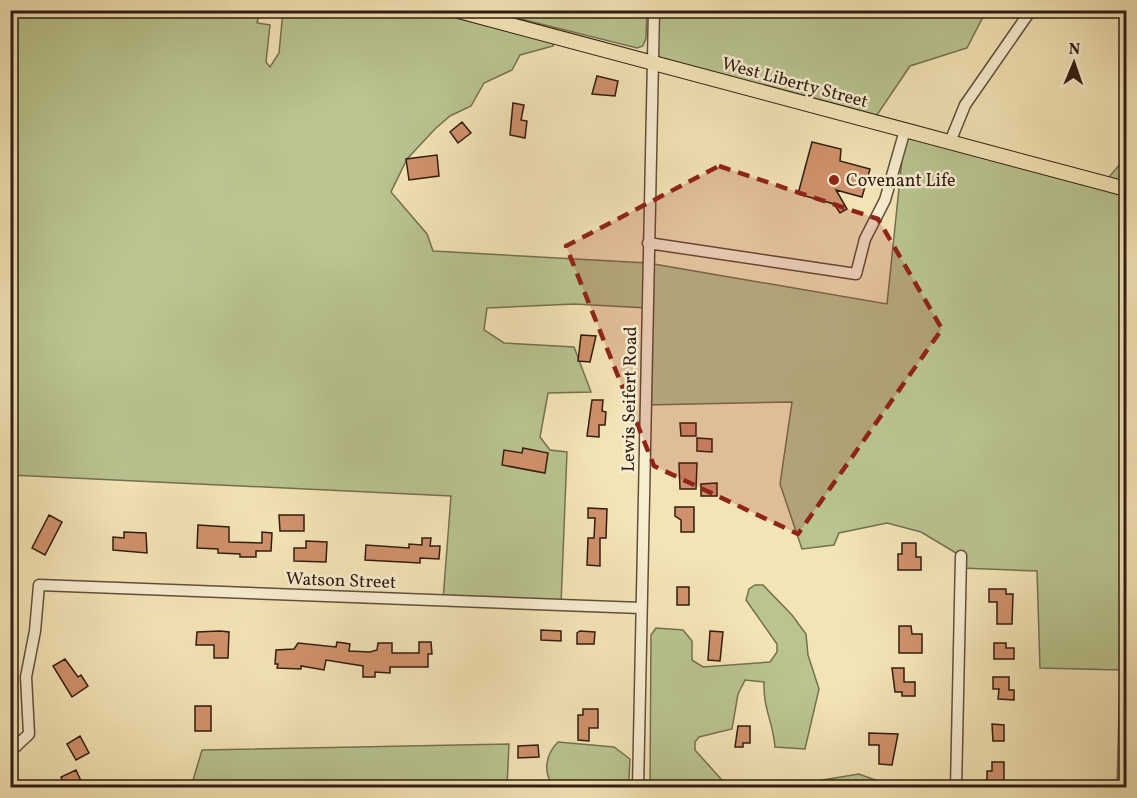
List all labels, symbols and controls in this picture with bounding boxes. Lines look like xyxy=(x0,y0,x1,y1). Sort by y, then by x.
north arrow xyxy=(1044,33,1104,93)
text: N xyxy=(1068,39,1081,61)
street label: West Liberty Street xyxy=(719,52,871,115)
place label: Covenant Life xyxy=(846,169,956,194)
marker: Covenant Life xyxy=(827,173,841,187)
street label: Lewis Seifert Road xyxy=(617,326,644,472)
street label: Watson Street xyxy=(285,567,397,596)

